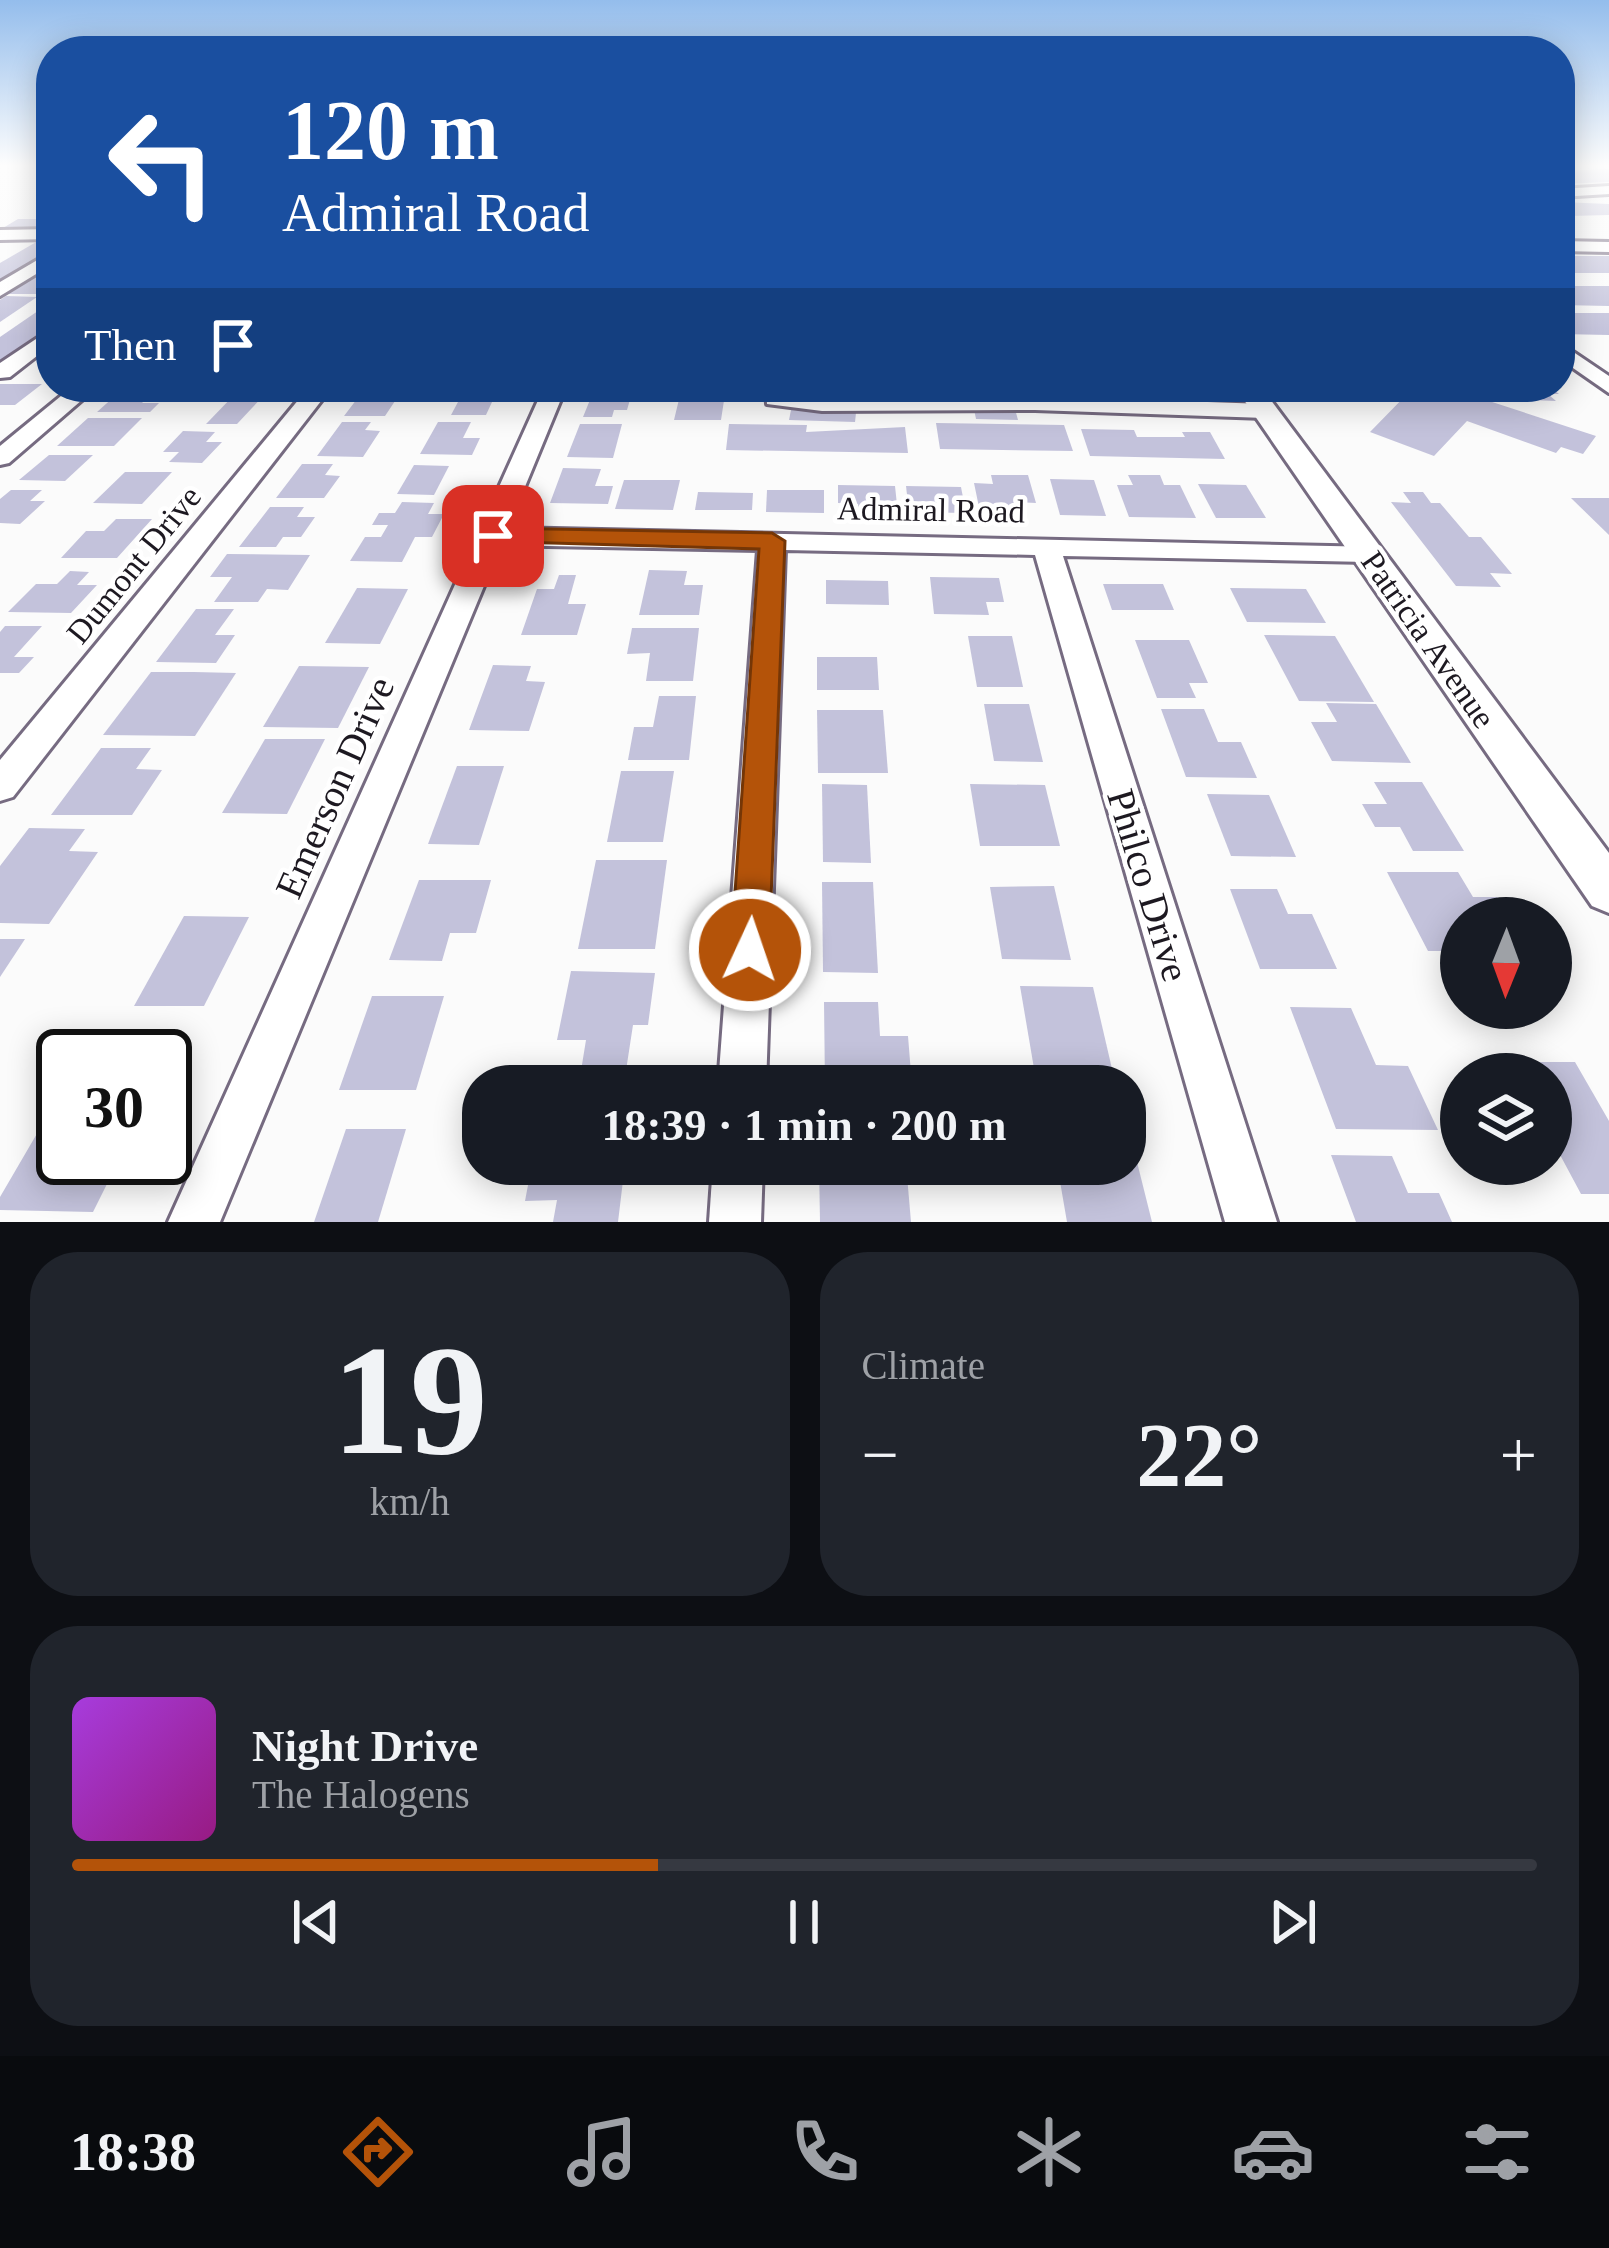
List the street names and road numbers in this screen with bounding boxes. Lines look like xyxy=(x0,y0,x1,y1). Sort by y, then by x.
street label: Dumont Drive xyxy=(60,479,208,650)
street label: Admiral Road xyxy=(837,490,1026,530)
street label: Patricia Avenue xyxy=(1354,544,1502,735)
street label: Emerson Drive xyxy=(267,670,402,904)
street label: Philco Drive xyxy=(1099,784,1198,986)

